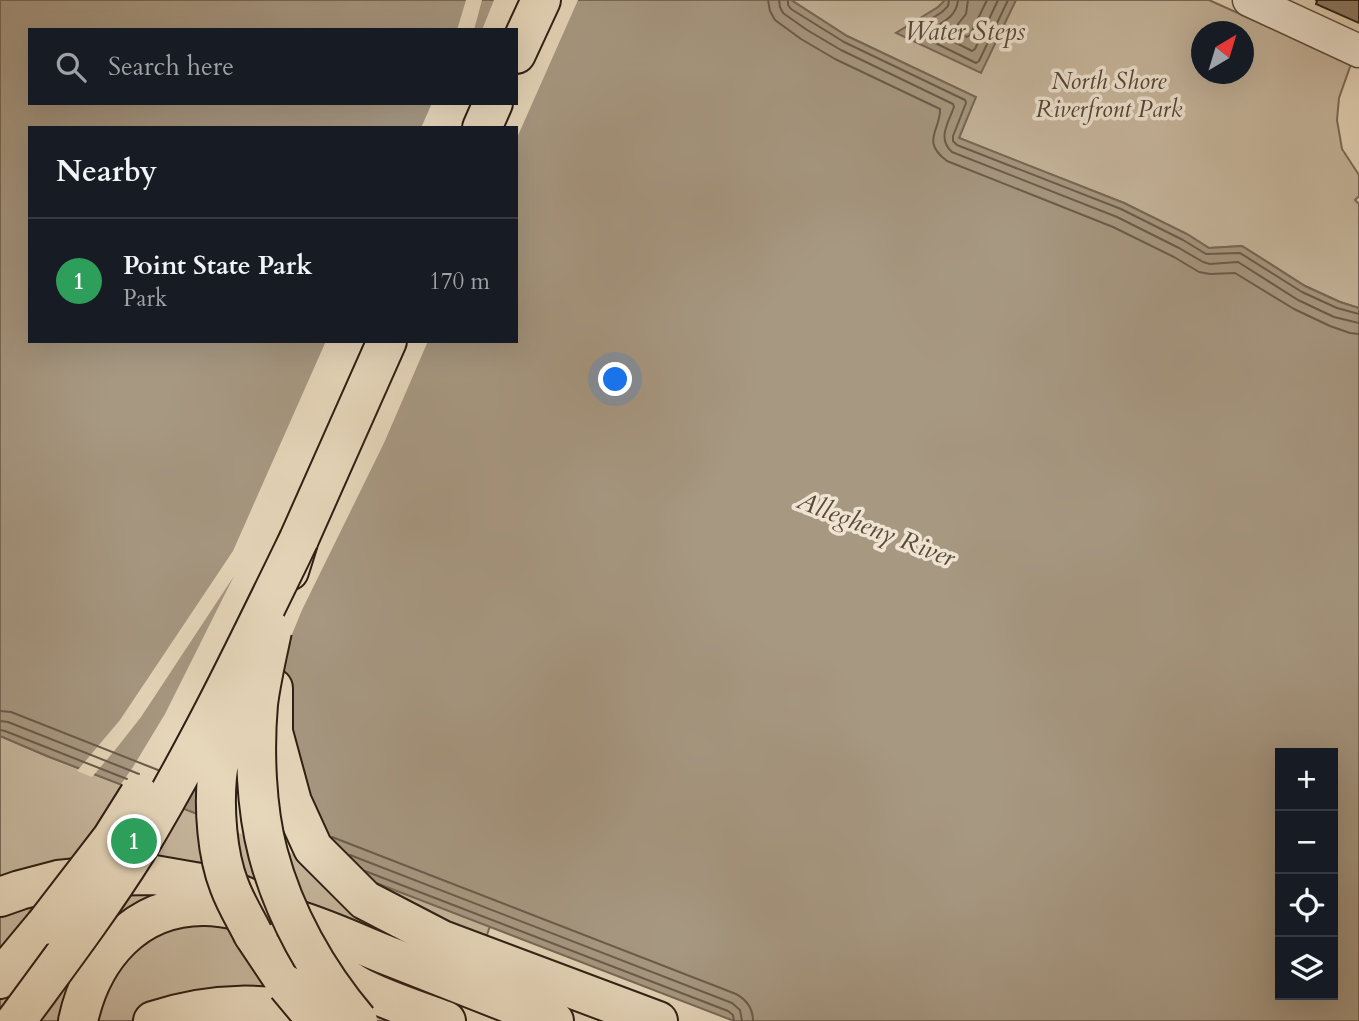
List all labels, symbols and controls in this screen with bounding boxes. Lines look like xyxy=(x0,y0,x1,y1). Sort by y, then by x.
water label: Water Steps xyxy=(905,14,1025,49)
north arrow xyxy=(1191,21,1254,84)
search box xyxy=(28,28,518,105)
icon: search xyxy=(52,48,90,86)
text: Search here xyxy=(108,49,234,84)
park label: North Shore Riverfront Park xyxy=(1036,65,1183,126)
text: Nearby xyxy=(56,151,157,192)
text: Point State Park xyxy=(123,248,313,283)
text: 1 xyxy=(73,266,85,297)
text: 170 m xyxy=(429,266,490,297)
text: Park xyxy=(123,283,167,314)
your location xyxy=(598,362,632,396)
water label: Allegheny River xyxy=(791,482,962,576)
map controls xyxy=(1275,748,1338,1000)
button: + xyxy=(1275,748,1338,811)
button: − xyxy=(1275,811,1338,874)
pin: 1 xyxy=(111,815,157,867)
button: locate xyxy=(1275,874,1338,937)
button: layers xyxy=(1275,937,1338,1000)

